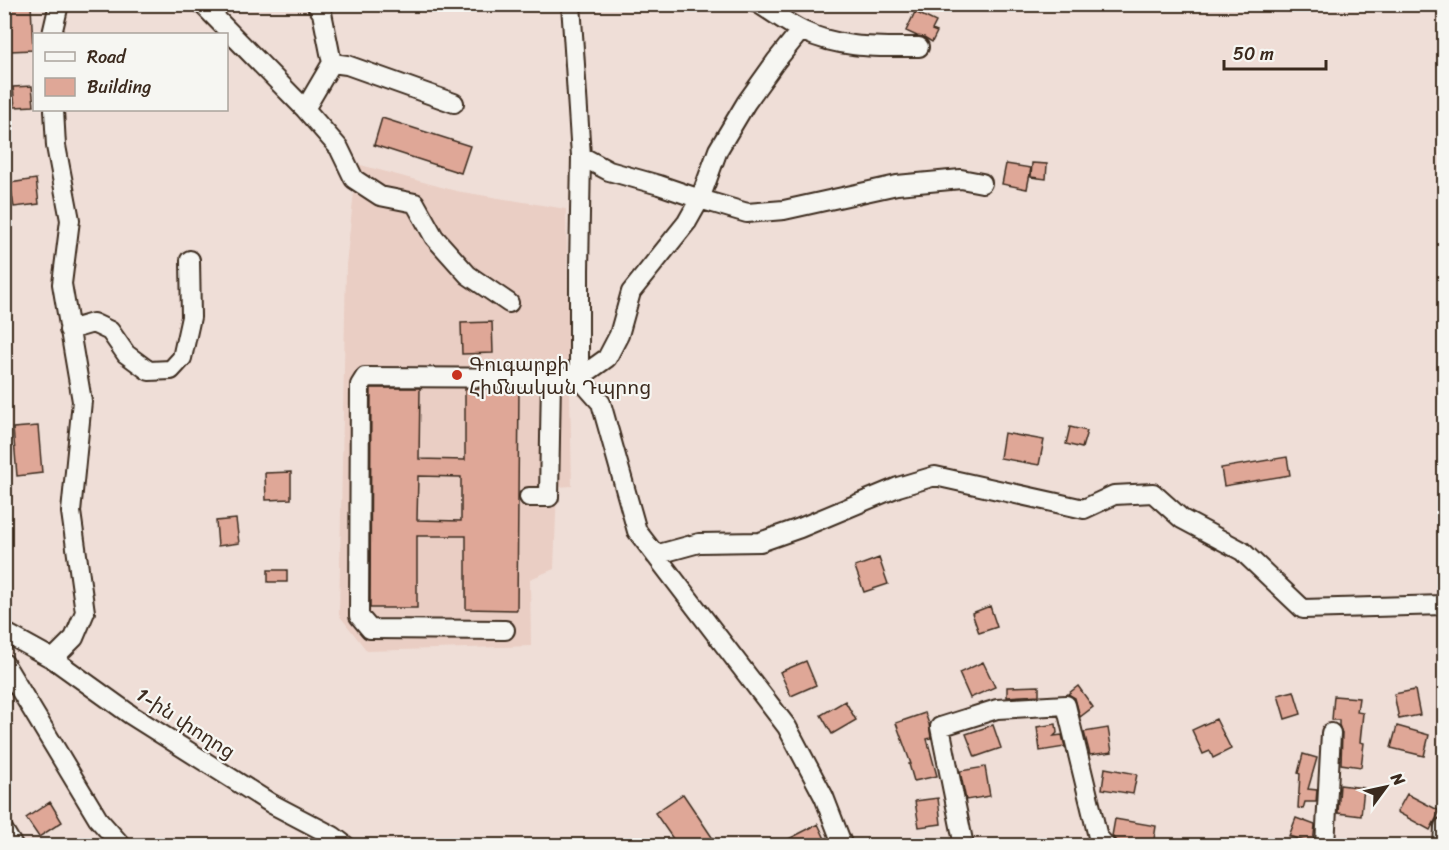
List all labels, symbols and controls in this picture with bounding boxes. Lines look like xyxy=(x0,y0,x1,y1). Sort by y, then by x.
legend xyxy=(33,33,228,111)
scale bar xyxy=(1224,33,1326,71)
text: 50 m xyxy=(1233,38,1274,70)
text: Road xyxy=(87,41,127,73)
text: Building xyxy=(87,71,151,103)
place label: Գուգարքի Հիմնական Դպրոց xyxy=(469,347,651,405)
marker: Գուգարքի Հիմնական Դպրոց xyxy=(450,368,464,382)
street label: 1-ին փողոց xyxy=(129,678,243,769)
north arrow xyxy=(1356,757,1416,817)
text: N xyxy=(1382,766,1414,792)

